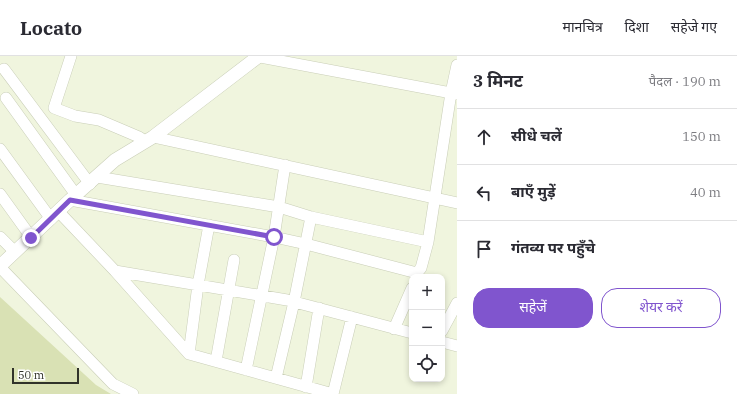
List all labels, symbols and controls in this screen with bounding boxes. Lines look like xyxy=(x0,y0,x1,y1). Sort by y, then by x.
text: Locato xyxy=(20,16,82,40)
text: मानचित्र xyxy=(563,18,603,36)
text: दिशा xyxy=(625,18,649,36)
text: सहेजे गए xyxy=(671,18,717,36)
text: 3 मिनट xyxy=(473,70,523,92)
text: पैदल · 190 m xyxy=(649,73,721,90)
icon: ahead xyxy=(473,126,495,148)
text: सीधे चलें xyxy=(511,126,562,145)
text: 150 m xyxy=(682,128,721,145)
icon: left xyxy=(473,182,495,204)
text: बाएँ मुड़ें xyxy=(511,182,556,201)
text: 40 m xyxy=(690,184,721,201)
route start xyxy=(265,228,283,246)
route end xyxy=(22,229,40,247)
icon: arrive xyxy=(473,238,495,260)
text: गंतव्य पर पहुँचे xyxy=(511,238,595,257)
map controls xyxy=(409,274,445,382)
button: + xyxy=(409,274,445,310)
button: सहेजें xyxy=(473,288,593,328)
button: शेयर करें xyxy=(601,288,721,328)
button: − xyxy=(409,310,445,346)
button: locate xyxy=(409,346,445,382)
scale bar xyxy=(12,366,79,385)
text: 50 m xyxy=(18,368,44,382)

